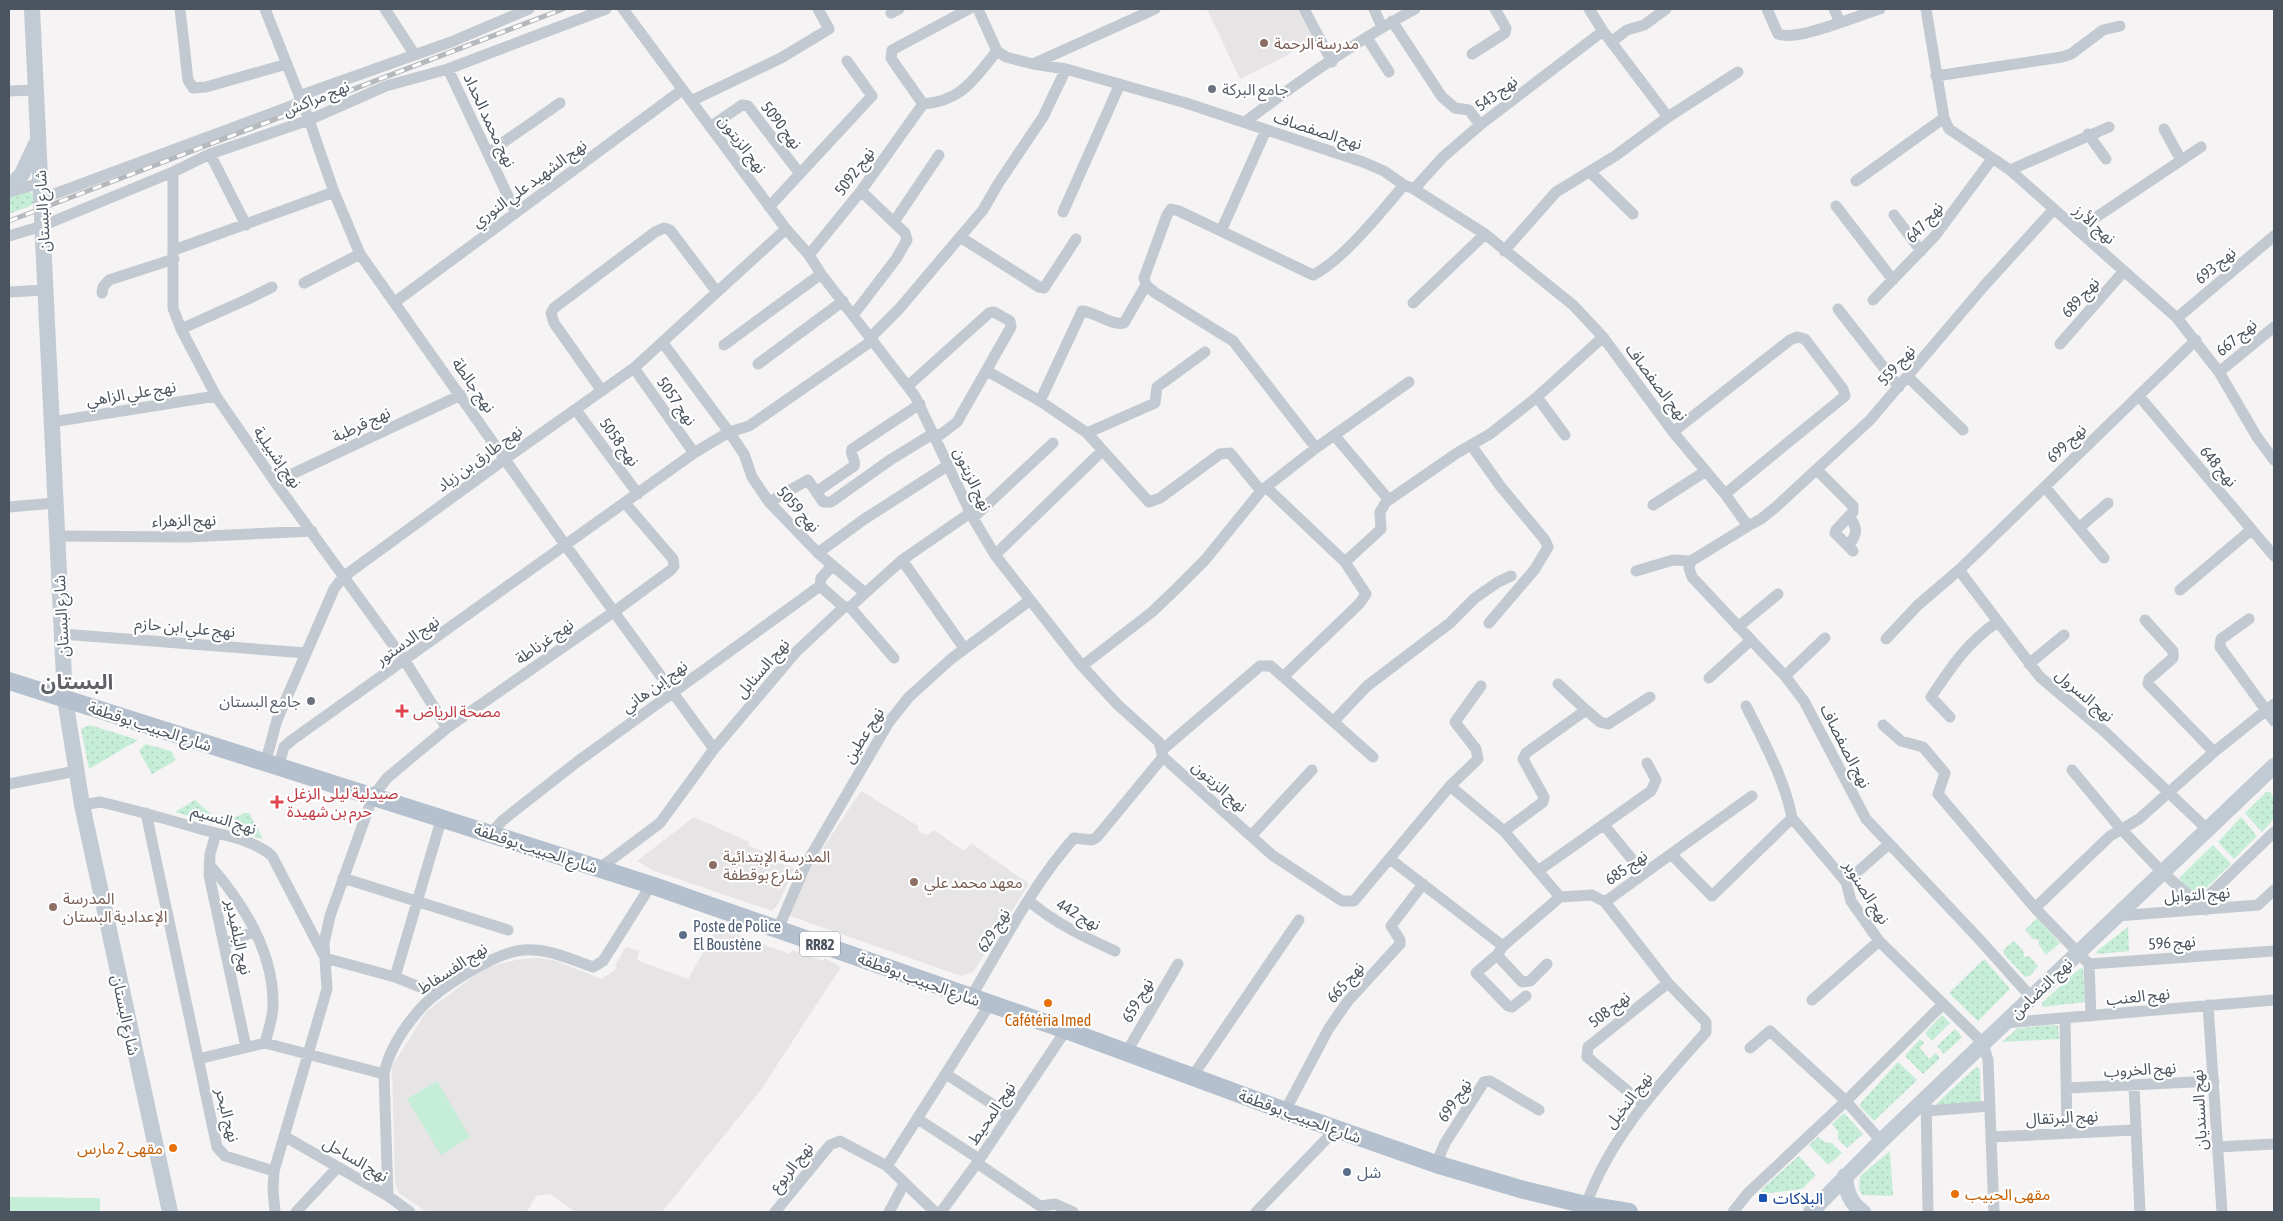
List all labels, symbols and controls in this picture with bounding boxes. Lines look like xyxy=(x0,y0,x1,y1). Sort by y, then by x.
place label: مدرسة الرحمة xyxy=(1274,34,1359,53)
marker: مدرسة الرحمة xyxy=(1258,37,1270,49)
street label: نهج محمد الحداد xyxy=(457,70,520,172)
street label: نهج 543 xyxy=(1472,72,1523,118)
street label: نهج مراكش xyxy=(280,77,353,123)
place label: جامع البركة xyxy=(1222,80,1289,102)
marker: جامع البركة xyxy=(1206,83,1218,95)
street label: نهج 5090 xyxy=(755,98,806,155)
street label: نهج الصفصاف xyxy=(1270,107,1364,157)
street label: نهج الزيتون xyxy=(712,111,771,179)
street label: نهج الشهيد علي النوري xyxy=(468,135,592,234)
street label: نهج 5092 xyxy=(831,143,881,201)
street label: شارع البستان xyxy=(31,169,57,252)
street label: نهج 647 xyxy=(1902,198,1949,248)
street label: نهج الأرز xyxy=(2067,200,2120,250)
street label: نهج 693 xyxy=(2191,243,2242,290)
street label: نهج 689 xyxy=(2057,273,2106,323)
street label: نهج 667 xyxy=(2212,315,2263,362)
street label: نهج الصفصاف xyxy=(1619,340,1692,426)
street label: نهج 559 xyxy=(1874,341,1921,391)
street label: نهج جالطة xyxy=(445,354,499,418)
street label: نهج 5057 xyxy=(651,373,700,431)
street label: نهج علي الزاهي xyxy=(85,377,178,413)
street label: نهج قرطبة xyxy=(329,403,395,449)
street label: نهج 5058 xyxy=(593,414,643,472)
street label: نهج 699 xyxy=(2043,420,2092,469)
street label: نهج طارق بن زياد xyxy=(433,421,528,498)
street label: نهج إشبيلية xyxy=(247,423,306,494)
street label: نهج 648 xyxy=(2194,442,2241,493)
street label: نهج الزيتون xyxy=(947,444,996,515)
street label: نهج 5059 xyxy=(771,483,824,538)
street label: نهج الزهراء xyxy=(152,510,216,534)
street label: شارع البستان xyxy=(50,574,76,657)
street label: نهج الدستور xyxy=(371,612,445,672)
street label: نهج علي ابن حازم xyxy=(134,614,236,644)
street label: نهج غرناطة xyxy=(512,615,579,671)
street label: نهج السنابل xyxy=(731,635,796,704)
street label: نهج إبن هاني xyxy=(618,656,693,719)
street label: نهج السرول xyxy=(2050,665,2118,728)
district label: البستان xyxy=(41,669,113,694)
place label: جامع البستان xyxy=(219,692,301,714)
marker: جامع البستان xyxy=(305,695,317,707)
street label: شارع الحبيب بوقطفة xyxy=(85,698,214,758)
street label: نهج الصفصاف xyxy=(1814,701,1875,793)
place label: مصحة الرياض xyxy=(413,702,501,721)
marker: مصحة الرياض xyxy=(395,704,409,718)
street label: نهج عطين xyxy=(839,704,890,768)
street label: نهج الزيتون xyxy=(1186,757,1251,818)
place label: صيدلية ليلى الزغل حرم بن شهيدة xyxy=(287,784,399,824)
marker: صيدلية ليلى الزغل حرم بن شهيدة xyxy=(271,796,283,808)
street label: نهج النسيم xyxy=(188,801,259,841)
street label: شارع الحبيب بوقطفة xyxy=(471,820,600,880)
street label: نهج 685 xyxy=(1601,846,1653,891)
place label: المدرسة الإبتدائية شارع بوقطفة xyxy=(723,847,830,887)
street label: نهج الصنوبر xyxy=(1836,856,1894,929)
marker: المدرسة الإبتدائية شارع بوقطفة xyxy=(707,859,719,871)
place label: معهد محمد علي xyxy=(924,873,1023,895)
marker: معهد محمد علي xyxy=(908,876,920,888)
street label: نهج التوابل xyxy=(2163,883,2231,909)
place label: المدرسة الإعدادية البستان xyxy=(63,889,168,927)
street label: نهج 442 xyxy=(1052,895,1104,937)
street label: نهج البلفيدير xyxy=(218,897,256,977)
marker: المدرسة الإعدادية البستان xyxy=(47,901,59,913)
street label: نهج 629 xyxy=(973,905,1016,957)
place label: Poste de Police El Boustène xyxy=(693,917,781,953)
marker: Poste de Police El Boustène xyxy=(677,929,689,941)
street label: نهج 596 xyxy=(2148,931,2197,957)
road number: RR82 xyxy=(800,932,840,956)
street label: نهج الفسفاط xyxy=(414,939,492,1001)
street label: شارع الحبيب بوقطفة xyxy=(854,949,983,1013)
street label: نهج التضامن xyxy=(2006,954,2078,1025)
street label: نهج 665 xyxy=(1323,958,1370,1008)
street label: شارع البستان xyxy=(105,973,143,1058)
street label: نهج 659 xyxy=(1118,975,1160,1027)
street label: نهج العنب xyxy=(2105,984,2171,1012)
street label: نهج 508 xyxy=(1585,987,1636,1034)
marker: Cafétéria Imed xyxy=(1042,997,1054,1009)
place label: Cafétéria Imed xyxy=(1005,1011,1091,1029)
street label: نهج الخروب xyxy=(2103,1058,2177,1084)
street label: نهج النخيل xyxy=(1600,1068,1659,1134)
street label: نهج السنديان xyxy=(2188,1069,2214,1151)
street label: نهج 699 xyxy=(1433,1075,1478,1127)
street label: نهج المحيط xyxy=(963,1078,1022,1150)
street label: نهج البحر xyxy=(208,1085,243,1145)
street label: شارع الحبيب بوقطفة xyxy=(1235,1086,1364,1150)
street label: نهج البرتقال xyxy=(2025,1106,2099,1132)
street label: نهج الساحل xyxy=(318,1133,392,1188)
street label: نهج الربوع xyxy=(766,1138,820,1198)
place label: مقهى 2 مارس xyxy=(77,1139,163,1158)
marker: مقهى 2 مارس xyxy=(167,1142,179,1154)
place label: شل xyxy=(1357,1163,1381,1182)
marker: شل xyxy=(1341,1166,1353,1178)
place label: مقهى الحبيب xyxy=(1965,1185,2051,1204)
marker: مقهى الحبيب xyxy=(1949,1188,1961,1200)
place label: البلاكات xyxy=(1773,1189,1823,1207)
marker: البلاكات xyxy=(1757,1192,1769,1204)

